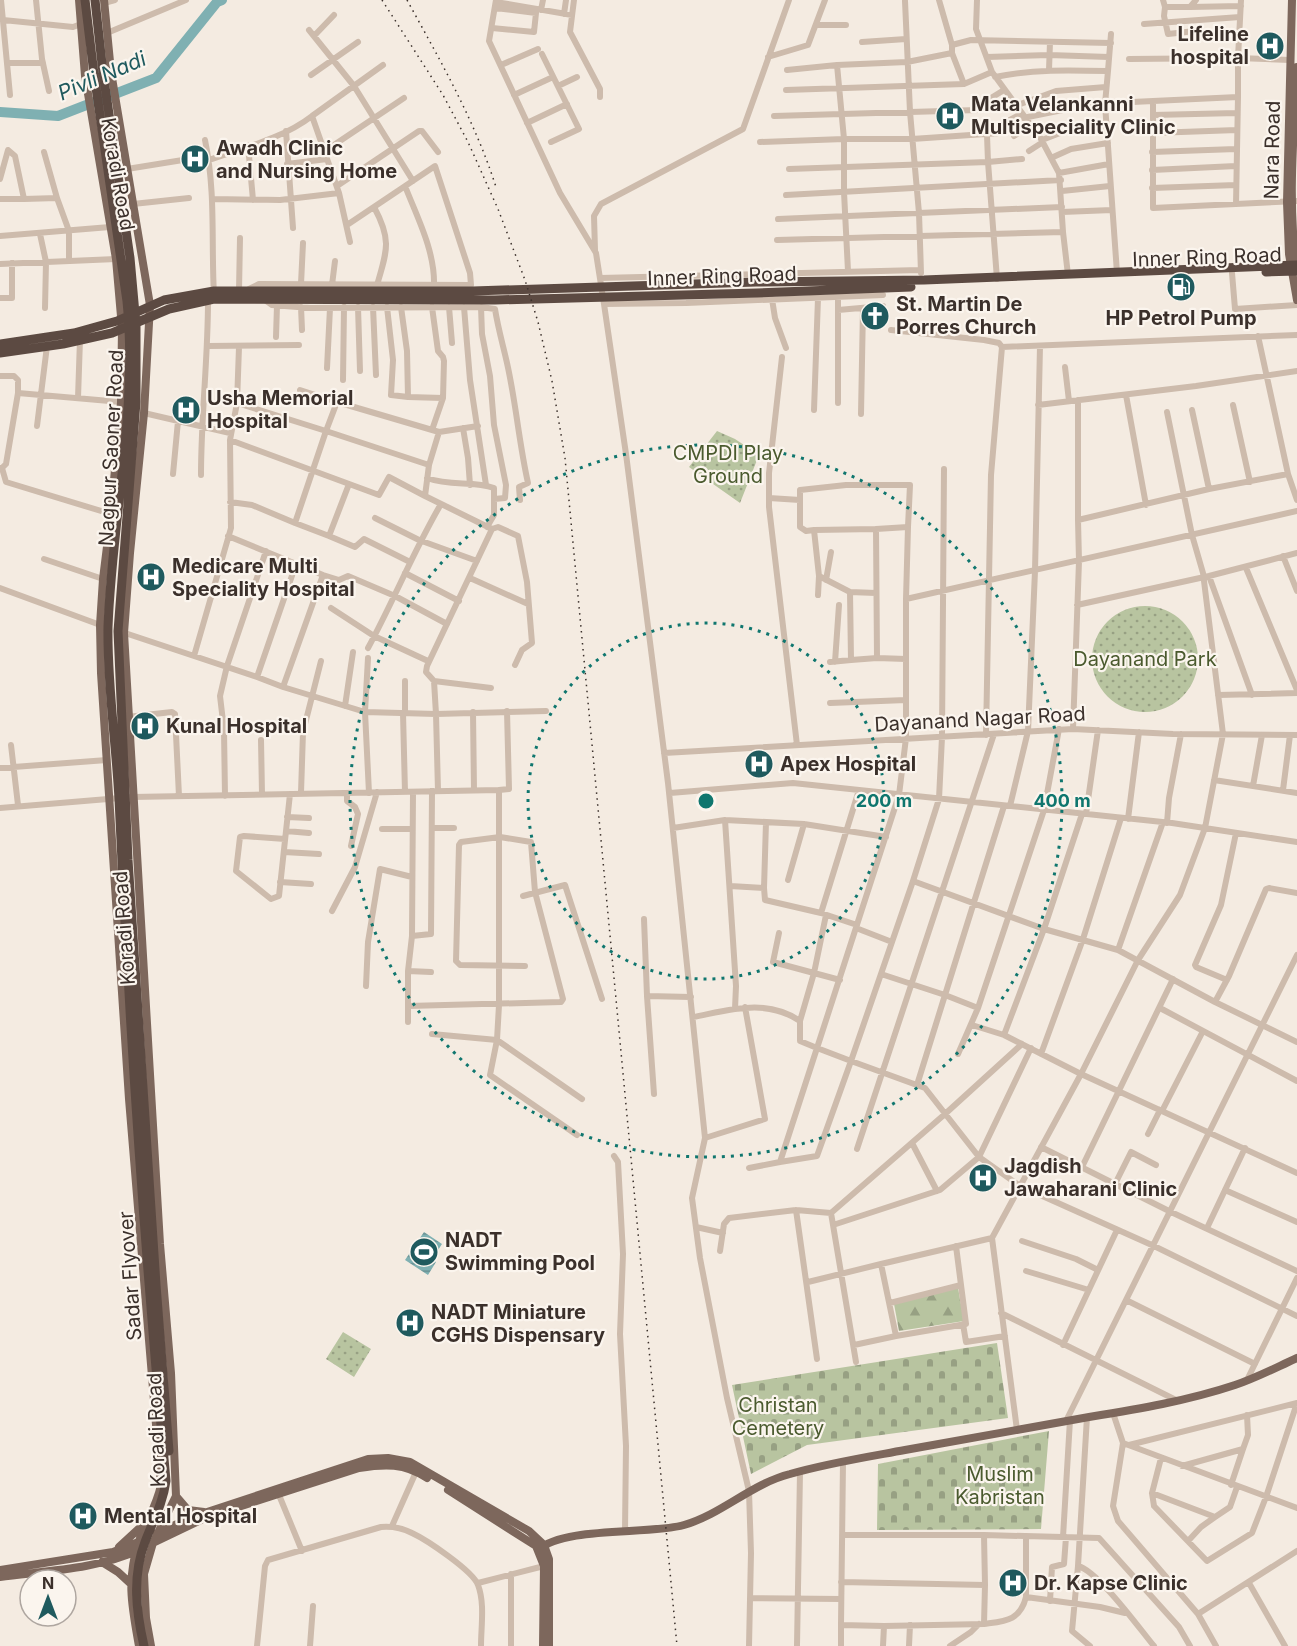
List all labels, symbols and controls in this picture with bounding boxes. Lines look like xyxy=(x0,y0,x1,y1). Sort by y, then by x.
place label: Lifeline hospital xyxy=(1171,22,1249,69)
hospital icon: Lifeline hospital xyxy=(1254,30,1286,62)
water label: Pivli Nadi xyxy=(54,45,150,105)
place label: Mata Velankanni Multispeciality Clinic xyxy=(971,92,1176,139)
hospital icon: Mata Velankanni Multispeciality Clinic xyxy=(934,100,966,132)
street label: Nara Road xyxy=(1259,100,1285,200)
street label: Koradi Road xyxy=(96,116,140,232)
place label: Awadh Clinic and Nursing Home xyxy=(216,136,397,183)
hospital icon: Awadh Clinic and Nursing Home xyxy=(179,143,211,175)
street label: Inner Ring Road xyxy=(1132,242,1282,272)
street label: Inner Ring Road xyxy=(647,261,797,291)
fuel station icon: HP Petrol Pump xyxy=(1165,271,1197,303)
place label: St. Martin De Porres Church xyxy=(896,292,1036,339)
church icon: St. Martin De Porres Church xyxy=(859,300,891,332)
place label: HP Petrol Pump xyxy=(1105,306,1257,330)
street label: Nagpur Saoner Road xyxy=(94,349,128,547)
place label: Usha Memorial Hospital xyxy=(207,386,353,433)
hospital icon: Usha Memorial Hospital xyxy=(170,394,202,426)
park label: CMPDI Play Ground xyxy=(673,441,783,488)
place label: Medicare Multi Speciality Hospital xyxy=(172,554,355,601)
hospital icon: Medicare Multi Speciality Hospital xyxy=(135,561,167,593)
park label: Dayanand Park xyxy=(1073,647,1217,671)
street label: Dayanand Nagar Road xyxy=(874,701,1086,737)
hospital icon: Kunal Hospital xyxy=(129,710,161,742)
place label: Kunal Hospital xyxy=(166,714,307,738)
hospital icon: Apex Hospital xyxy=(743,748,775,780)
place label: Apex Hospital xyxy=(780,752,916,776)
text: 200 m xyxy=(856,790,912,811)
text: 400 m xyxy=(1033,790,1091,811)
centre of rings xyxy=(696,791,716,811)
street label: Koradi Road xyxy=(108,870,140,986)
place label: Jagdish Jawaharani Clinic xyxy=(1004,1154,1177,1201)
hospital icon: Jagdish Jawaharani Clinic xyxy=(967,1162,999,1194)
street label: Sadar Flyover xyxy=(113,1210,147,1342)
place label: NADT Swimming Pool xyxy=(445,1228,595,1275)
sports icon: NADT Swimming Pool xyxy=(408,1236,440,1268)
place label: NADT Miniature CGHS Dispensary xyxy=(431,1300,605,1347)
hospital icon: NADT Miniature CGHS Dispensary xyxy=(394,1307,426,1339)
street label: Koradi Road xyxy=(142,1372,170,1488)
park label: Christan Cemetery xyxy=(732,1393,824,1440)
park label: Muslim Kabristan xyxy=(955,1462,1045,1509)
hospital icon: Mental Hospital xyxy=(67,1500,99,1532)
place label: Mental Hospital xyxy=(104,1504,257,1528)
hospital icon: Dr. Kapse Clinic xyxy=(997,1567,1029,1599)
north arrow xyxy=(18,1568,78,1628)
place label: Dr. Kapse Clinic xyxy=(1034,1571,1188,1595)
text: N xyxy=(42,1573,54,1593)

